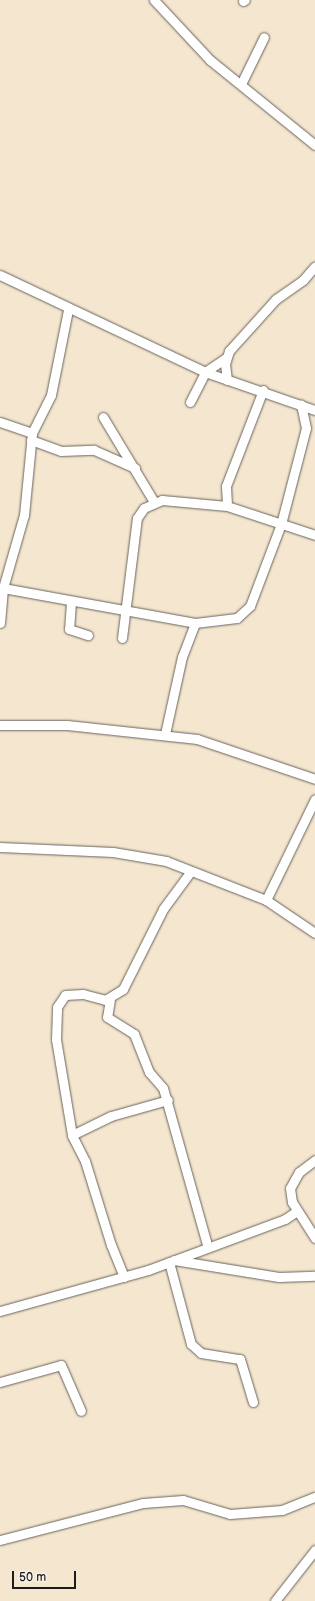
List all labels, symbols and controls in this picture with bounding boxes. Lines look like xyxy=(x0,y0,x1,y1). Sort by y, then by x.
scale bar xyxy=(14,1563,78,1589)
text: 50 m xyxy=(19,1570,46,1585)

